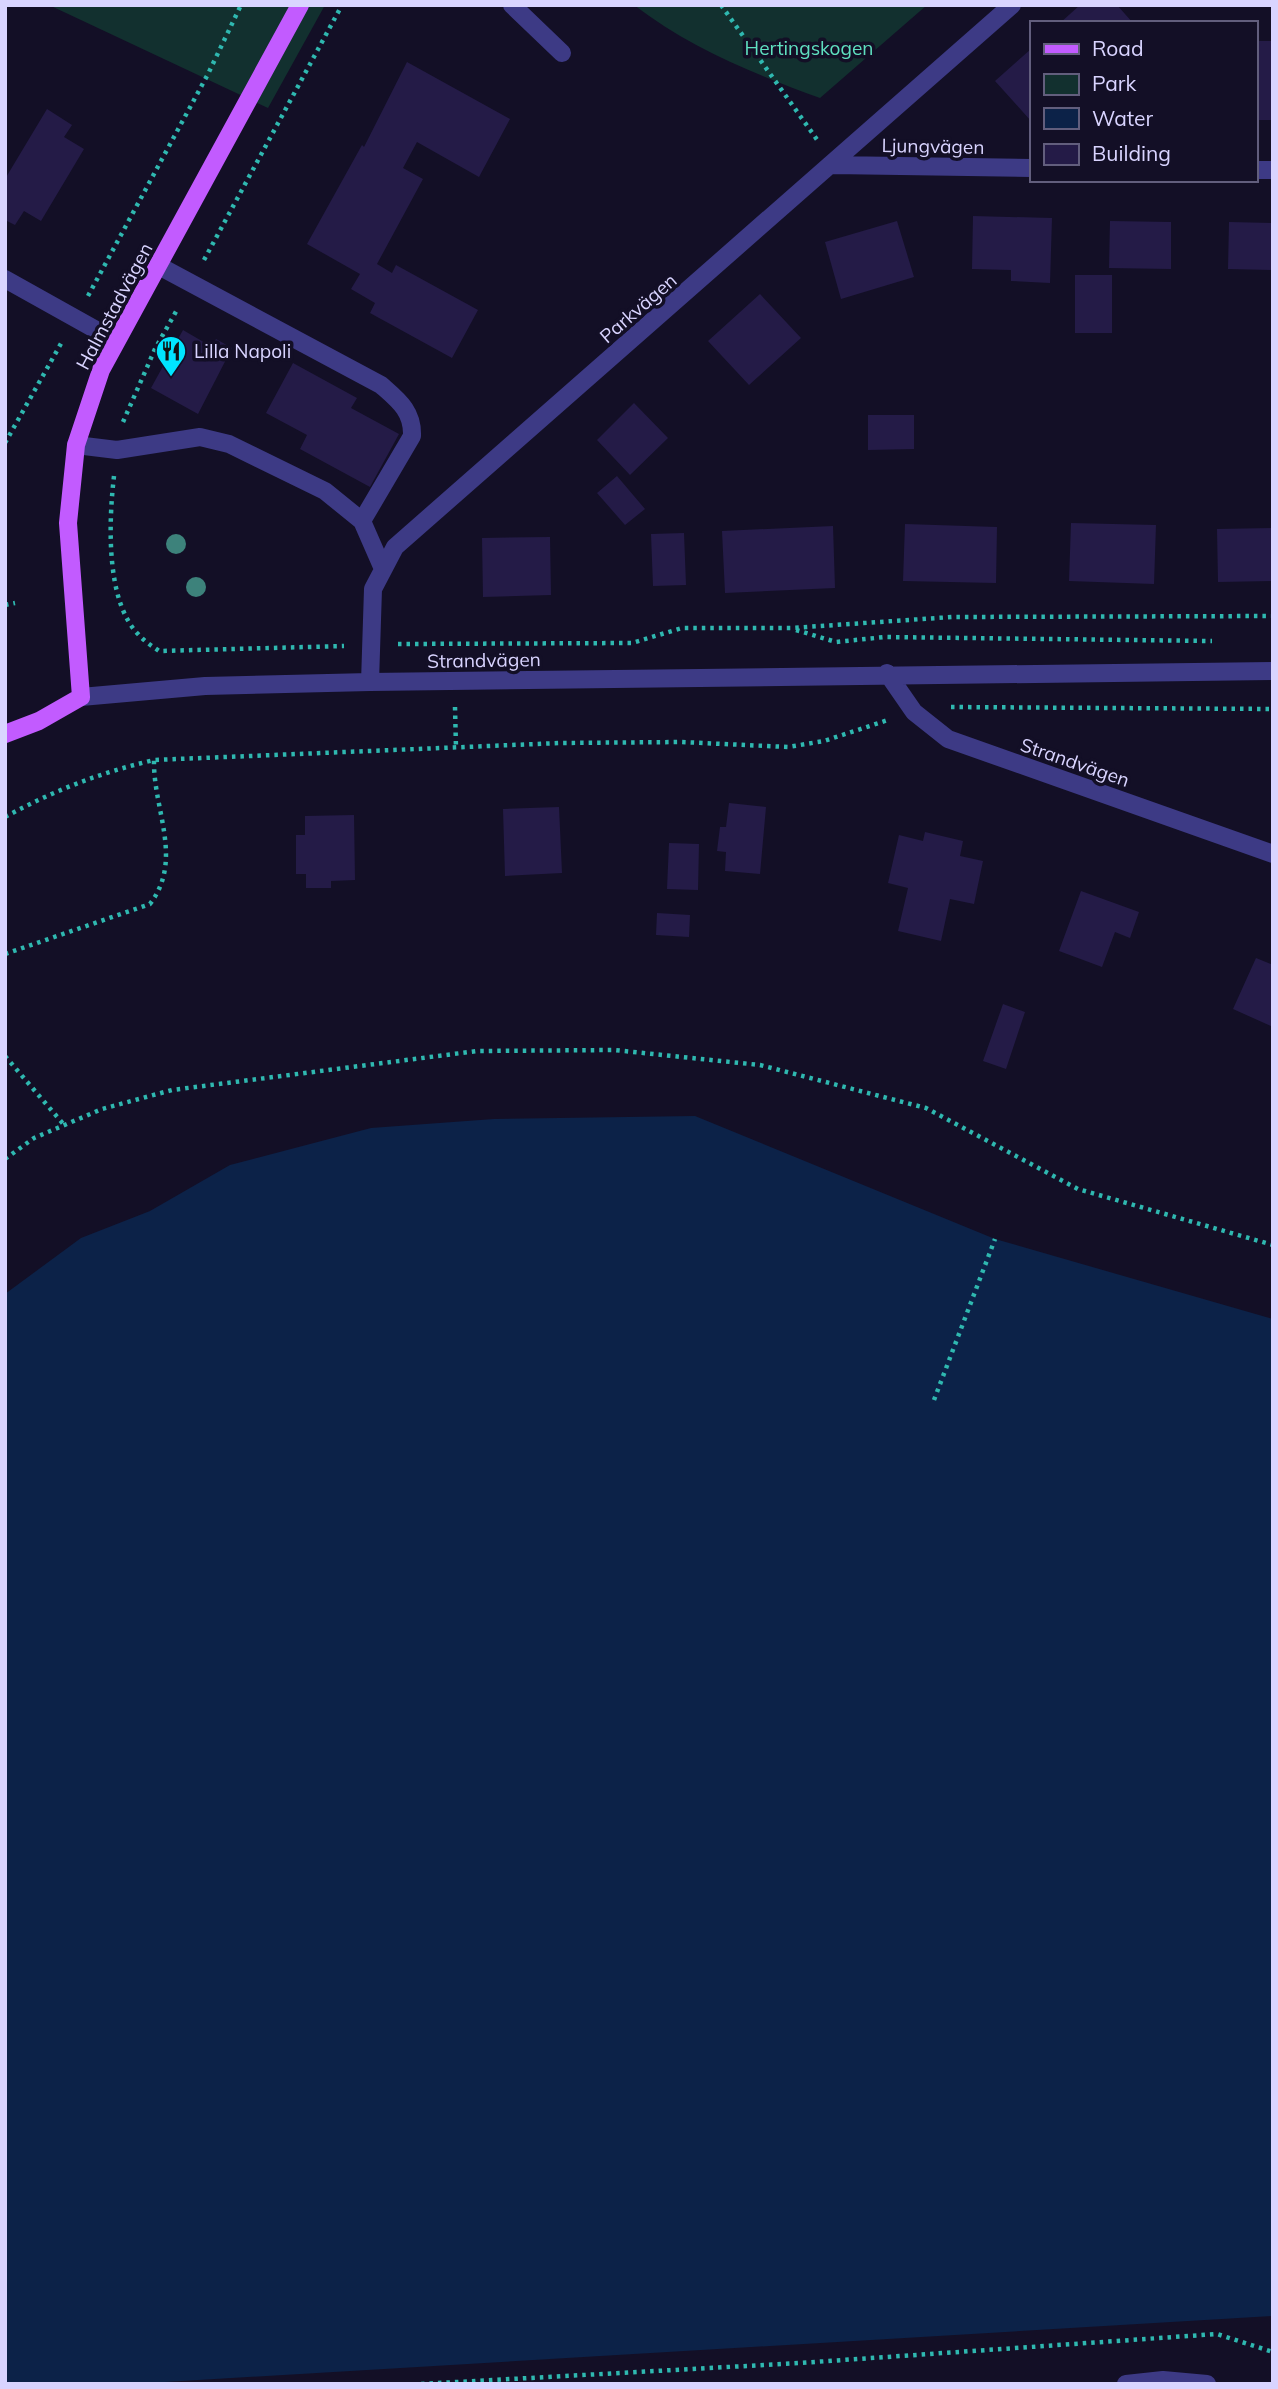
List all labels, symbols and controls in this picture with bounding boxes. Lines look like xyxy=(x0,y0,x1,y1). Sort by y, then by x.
legend xyxy=(1030,21,1257,182)
text: Road xyxy=(1092,35,1143,61)
park label: Hertingskogen xyxy=(745,36,873,60)
text: Park xyxy=(1092,70,1136,96)
text: Water xyxy=(1092,105,1153,131)
street label: Ljungvägen xyxy=(881,133,985,159)
text: Building xyxy=(1092,140,1171,166)
street label: Halmstadvägen xyxy=(70,238,158,374)
street label: Parkvägen xyxy=(595,268,681,348)
restaurant icon: Lilla Napoli xyxy=(154,334,188,378)
place label: Lilla Napoli xyxy=(194,339,291,363)
street label: Strandvägen xyxy=(427,647,541,673)
street label: Strandvägen xyxy=(1017,732,1133,792)

